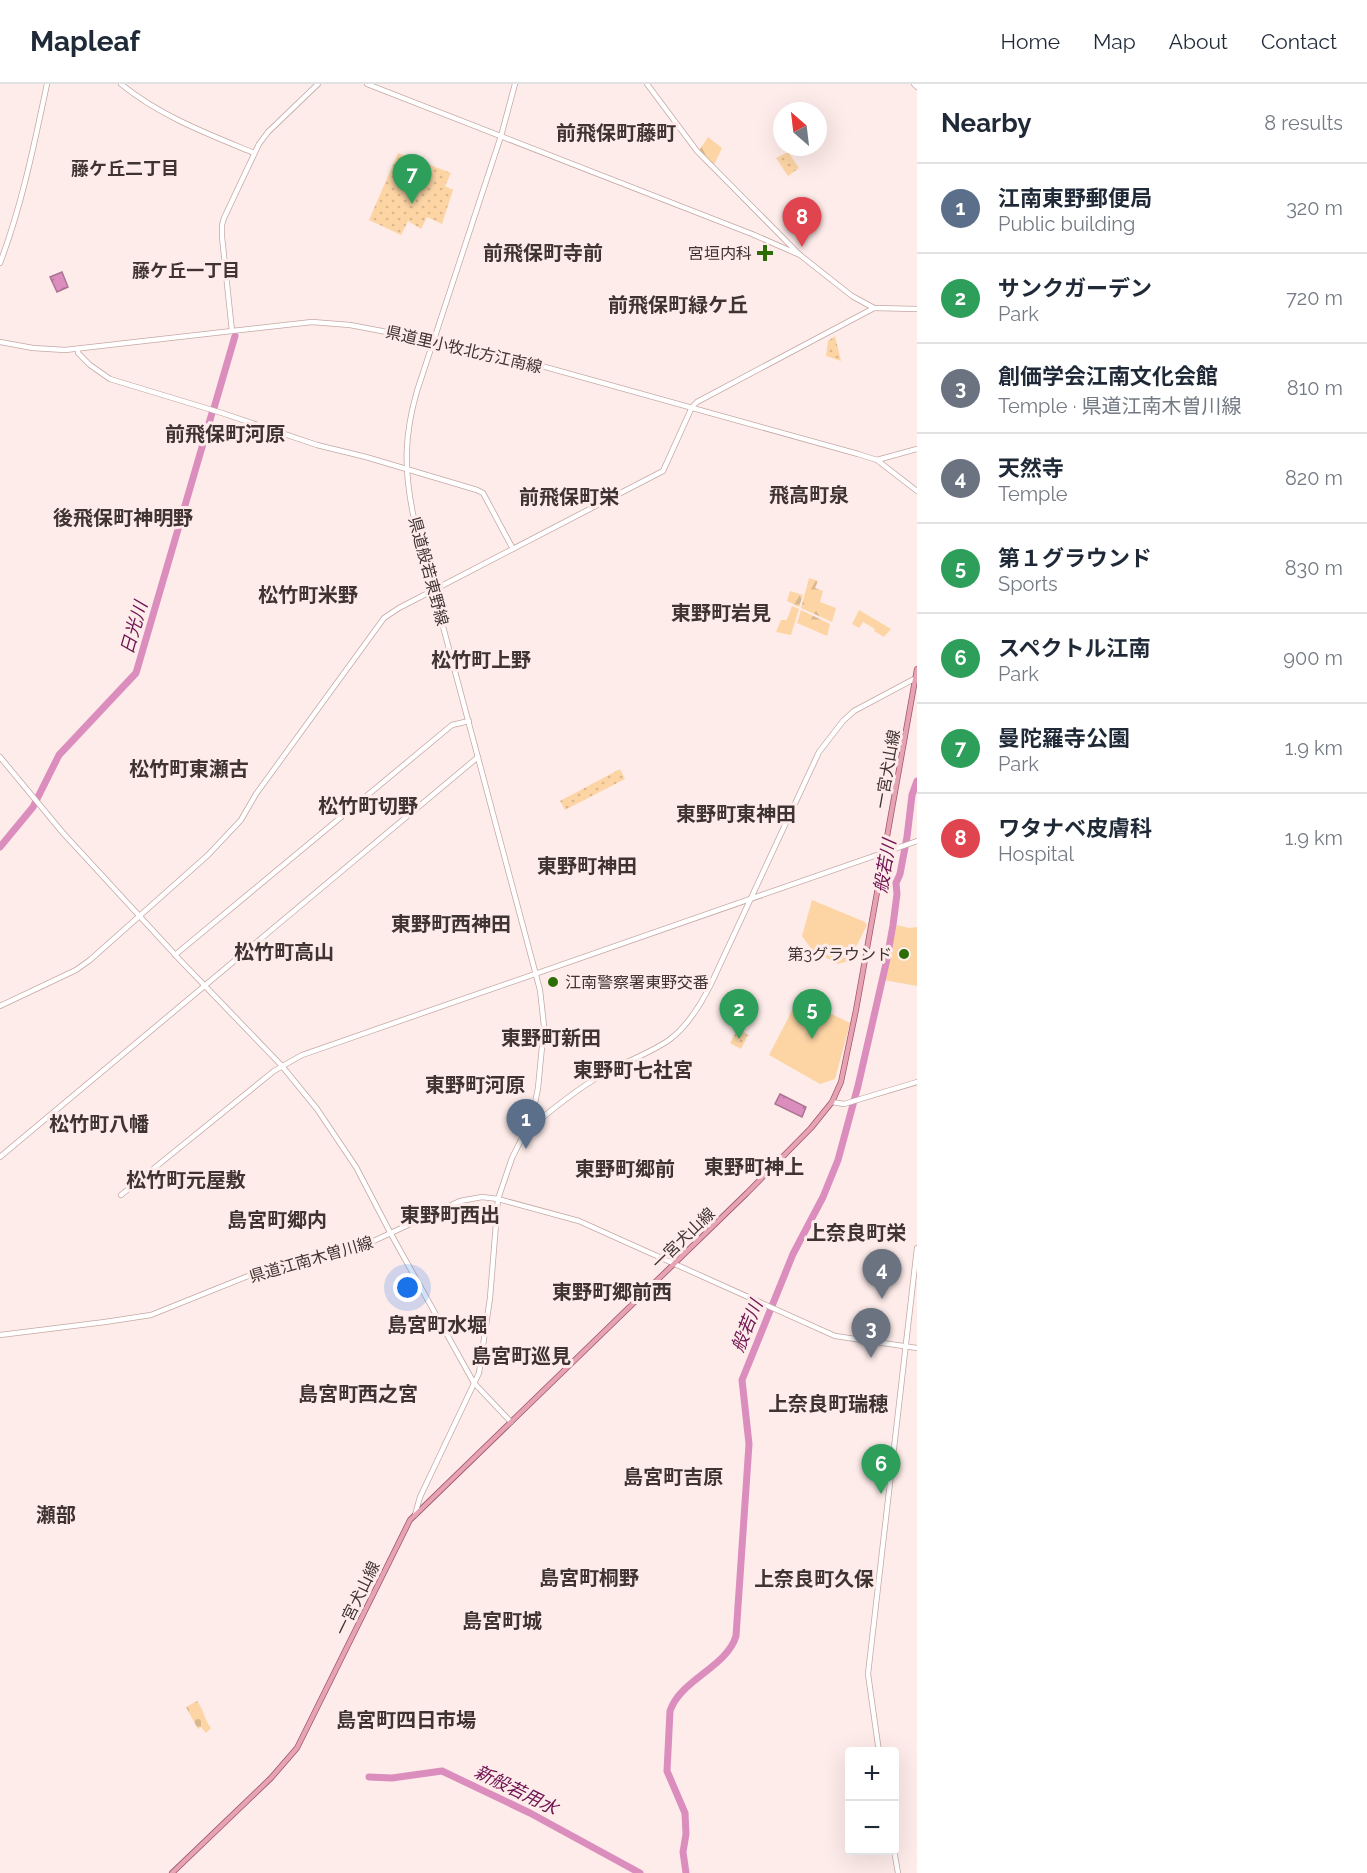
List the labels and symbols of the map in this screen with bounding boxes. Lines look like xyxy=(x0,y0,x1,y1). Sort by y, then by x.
north arrow xyxy=(773,102,827,156)
district label: 前飛保町藤町 xyxy=(556,121,676,145)
pin: 7 xyxy=(392,154,432,204)
district label: 藤ケ丘二丁目 xyxy=(71,158,179,179)
pin: 8 xyxy=(782,198,822,247)
district label: 前飛保町寺前 xyxy=(483,241,603,265)
place label: 宮垣内科 xyxy=(688,244,752,263)
marker: 宮垣内科 xyxy=(756,244,774,262)
district label: 藤ケ丘一丁目 xyxy=(132,260,240,281)
district label: 前飛保町緑ケ丘 xyxy=(608,293,748,317)
street label: 県道里小牧北方江南線 xyxy=(384,322,544,377)
district label: 前飛保町河原 xyxy=(165,422,285,446)
district label: 飛高町泉 xyxy=(769,483,849,507)
district label: 前飛保町栄 xyxy=(519,485,619,509)
district label: 後飛保町神明野 xyxy=(53,506,193,530)
street label: 県道般若東野線 xyxy=(405,515,452,628)
district label: 松竹町米野 xyxy=(258,583,358,607)
water label: 日光川 xyxy=(116,597,152,657)
district label: 東野町岩見 xyxy=(671,601,771,625)
district label: 松竹町上野 xyxy=(431,648,531,672)
street label: 一宮犬山線 xyxy=(871,728,904,810)
district label: 松竹町東瀬古 xyxy=(129,757,249,781)
district label: 松竹町切野 xyxy=(318,794,418,818)
district label: 東野町東神田 xyxy=(676,802,796,826)
water label: 般若川 xyxy=(869,836,900,894)
district label: 東野町神田 xyxy=(537,854,637,878)
district label: 東野町西神田 xyxy=(391,912,511,936)
district label: 松竹町高山 xyxy=(234,940,334,964)
place label: 第3グラウンド xyxy=(787,945,892,964)
marker: 第3グラウンド xyxy=(897,947,911,961)
place label: 江南警察署東野交番 xyxy=(565,973,709,992)
marker: 江南警察署東野交番 xyxy=(546,975,560,989)
pin: 2 xyxy=(720,990,758,1039)
pin: 5 xyxy=(792,990,832,1039)
district label: 東野町新田 xyxy=(501,1026,601,1050)
district label: 東野町七社宮 xyxy=(573,1058,693,1082)
district label: 東野町河原 xyxy=(425,1073,525,1097)
pin: 1 xyxy=(506,1100,546,1149)
district label: 松竹町八幡 xyxy=(49,1112,149,1136)
district label: 東野町神上 xyxy=(704,1155,804,1179)
district label: 東野町郷前 xyxy=(575,1157,675,1181)
district label: 松竹町元屋敷 xyxy=(126,1168,246,1192)
district label: 東野町西出 xyxy=(400,1203,500,1227)
street label: 一宮犬山線 xyxy=(648,1204,719,1273)
district label: 島宮町郷内 xyxy=(227,1208,327,1232)
district label: 上奈良町栄 xyxy=(806,1221,906,1245)
street label: 県道江南木曽川線 xyxy=(247,1233,375,1286)
pin: 4 xyxy=(862,1250,902,1299)
your location xyxy=(393,1273,422,1302)
district label: 東野町郷前西 xyxy=(552,1280,672,1304)
water label: 般若川 xyxy=(727,1295,767,1355)
pin: 3 xyxy=(852,1308,890,1358)
district label: 島宮町水堀 xyxy=(387,1313,487,1337)
district label: 島宮町巡見 xyxy=(471,1344,571,1368)
district label: 島宮町西之宮 xyxy=(298,1382,418,1406)
district label: 上奈良町瑞穂 xyxy=(768,1392,889,1416)
pin: 6 xyxy=(862,1444,900,1494)
district label: 島宮町吉原 xyxy=(623,1465,723,1489)
district label: 瀬部 xyxy=(36,1503,76,1527)
street label: 一宮犬山線 xyxy=(331,1558,384,1638)
district label: 島宮町桐野 xyxy=(539,1566,639,1590)
district label: 上奈良町久保 xyxy=(754,1567,874,1591)
district label: 島宮町城 xyxy=(462,1609,542,1633)
district label: 島宮町四日市場 xyxy=(336,1708,476,1732)
water label: 新般若用水 xyxy=(471,1760,563,1820)

